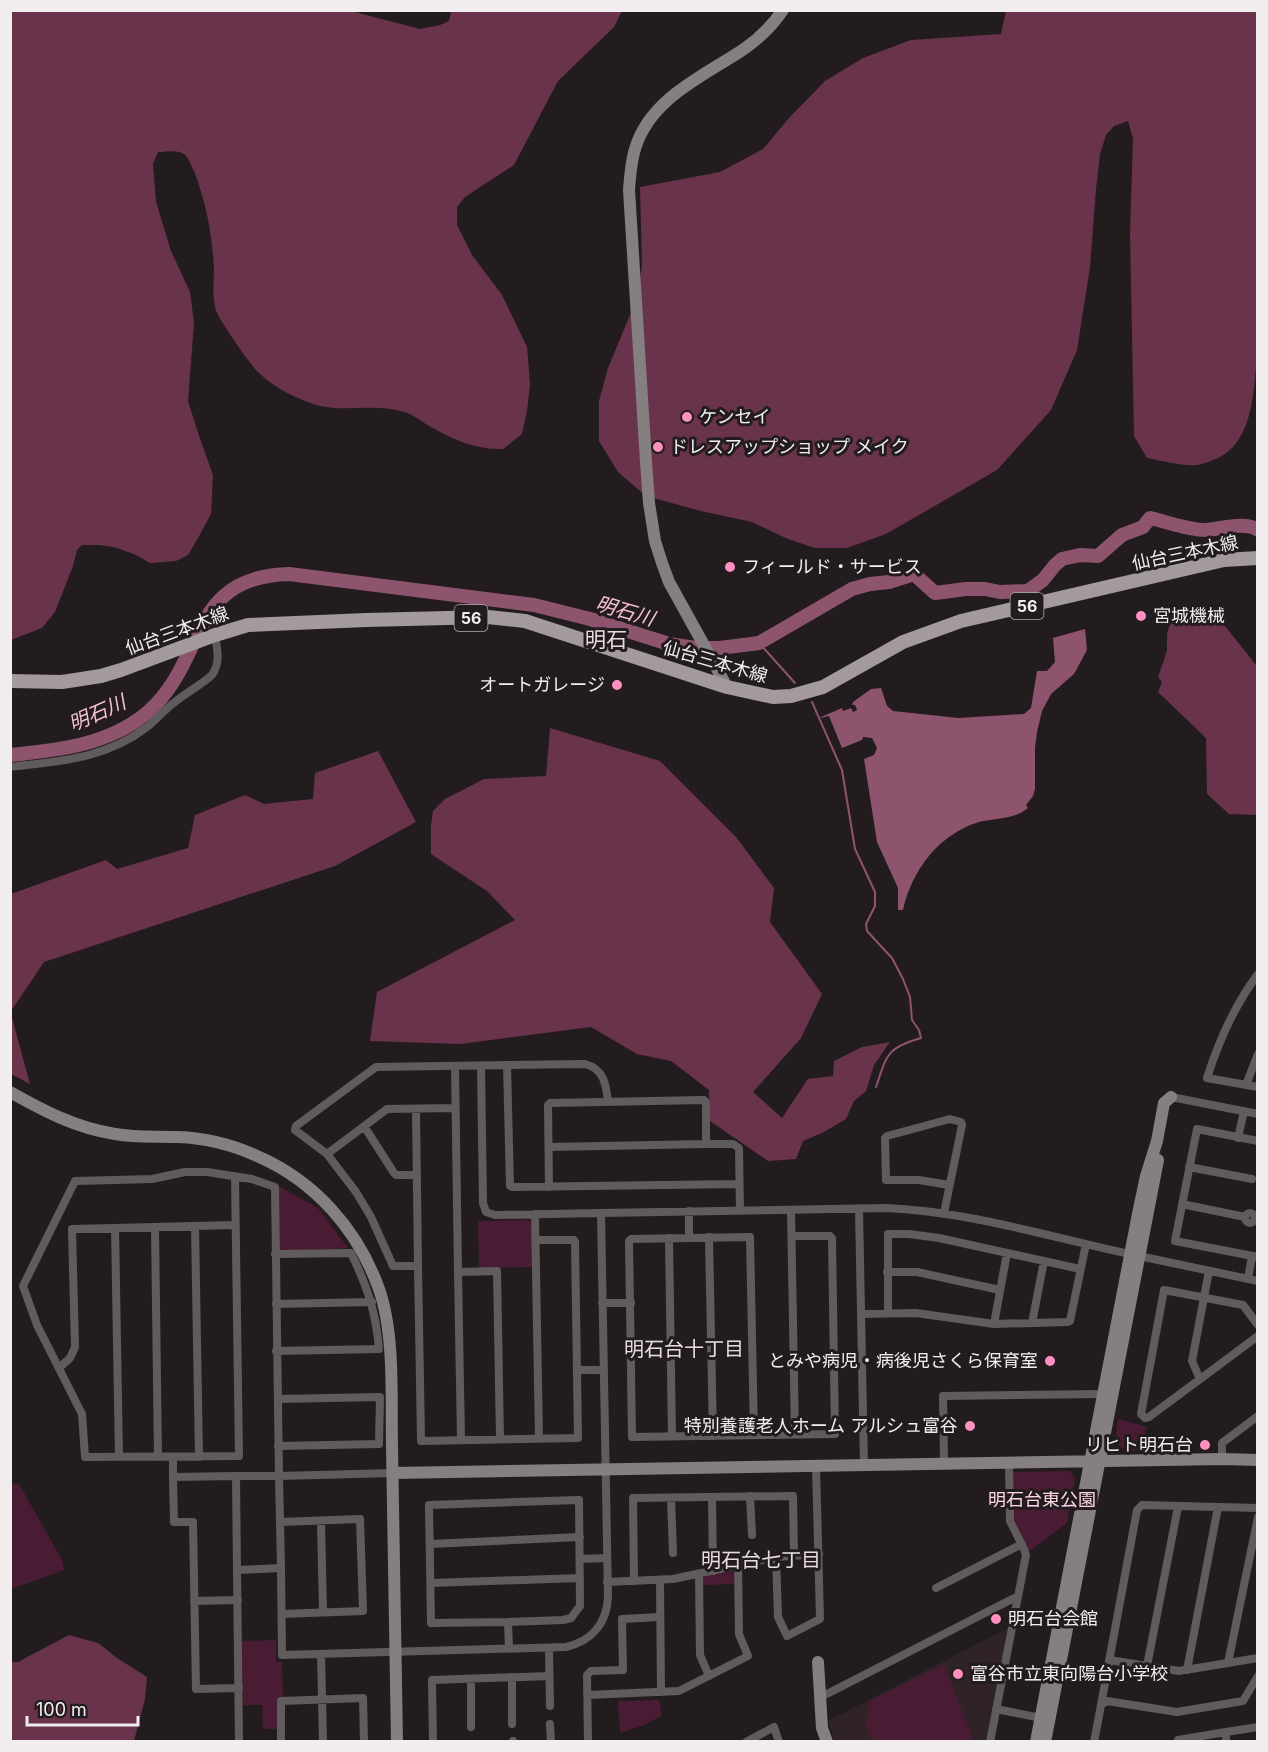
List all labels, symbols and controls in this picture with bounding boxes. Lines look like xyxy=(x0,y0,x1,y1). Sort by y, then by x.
place label: ケンセイ xyxy=(699,406,770,427)
marker: ケンセイ xyxy=(680,410,694,424)
place label: ドレスアップショップ メイク xyxy=(670,436,909,457)
marker: ドレスアップショップ メイク xyxy=(651,440,665,454)
street label: 仙台三本木線 xyxy=(1130,531,1240,574)
place label: フィールド・サービス xyxy=(742,556,922,577)
marker: フィールド・サービス xyxy=(723,560,737,574)
water label: 明石川 xyxy=(593,591,659,631)
road number: 56 xyxy=(1010,593,1044,619)
street label: 仙台三本木線 xyxy=(122,602,231,659)
road number: 56 xyxy=(454,605,488,631)
place label: 宮城機械 xyxy=(1153,605,1225,626)
marker: 宮城機械 xyxy=(1134,609,1148,623)
district label: 明石 xyxy=(585,627,627,652)
street label: 仙台三本木線 xyxy=(660,637,770,686)
place label: オートガレージ xyxy=(479,674,605,695)
marker: オートガレージ xyxy=(610,678,624,692)
water label: 明石川 xyxy=(65,689,131,736)
district label: 明石台十丁目 xyxy=(624,1337,744,1361)
place label: とみや病児・病後児さくら保育室 xyxy=(768,1350,1038,1371)
marker: とみや病児・病後児さくら保育室 xyxy=(1043,1354,1057,1368)
place label: 特別養護老人ホーム アルシュ富谷 xyxy=(684,1415,958,1436)
marker: 特別養護老人ホーム アルシュ富谷 xyxy=(963,1419,977,1433)
place label: リヒト明石台 xyxy=(1085,1434,1193,1455)
marker: リヒト明石台 xyxy=(1198,1438,1212,1452)
park label: 明石台東公園 xyxy=(988,1489,1096,1510)
district label: 明石台七丁目 xyxy=(701,1548,821,1572)
place label: 明石台会館 xyxy=(1008,1608,1098,1629)
marker: 明石台会館 xyxy=(989,1612,1003,1626)
place label: 富谷市立東向陽台小学校 xyxy=(970,1663,1168,1684)
marker: 富谷市立東向陽台小学校 xyxy=(951,1667,965,1681)
scale bar xyxy=(27,1689,138,1727)
text: 100 m xyxy=(36,1699,87,1720)

